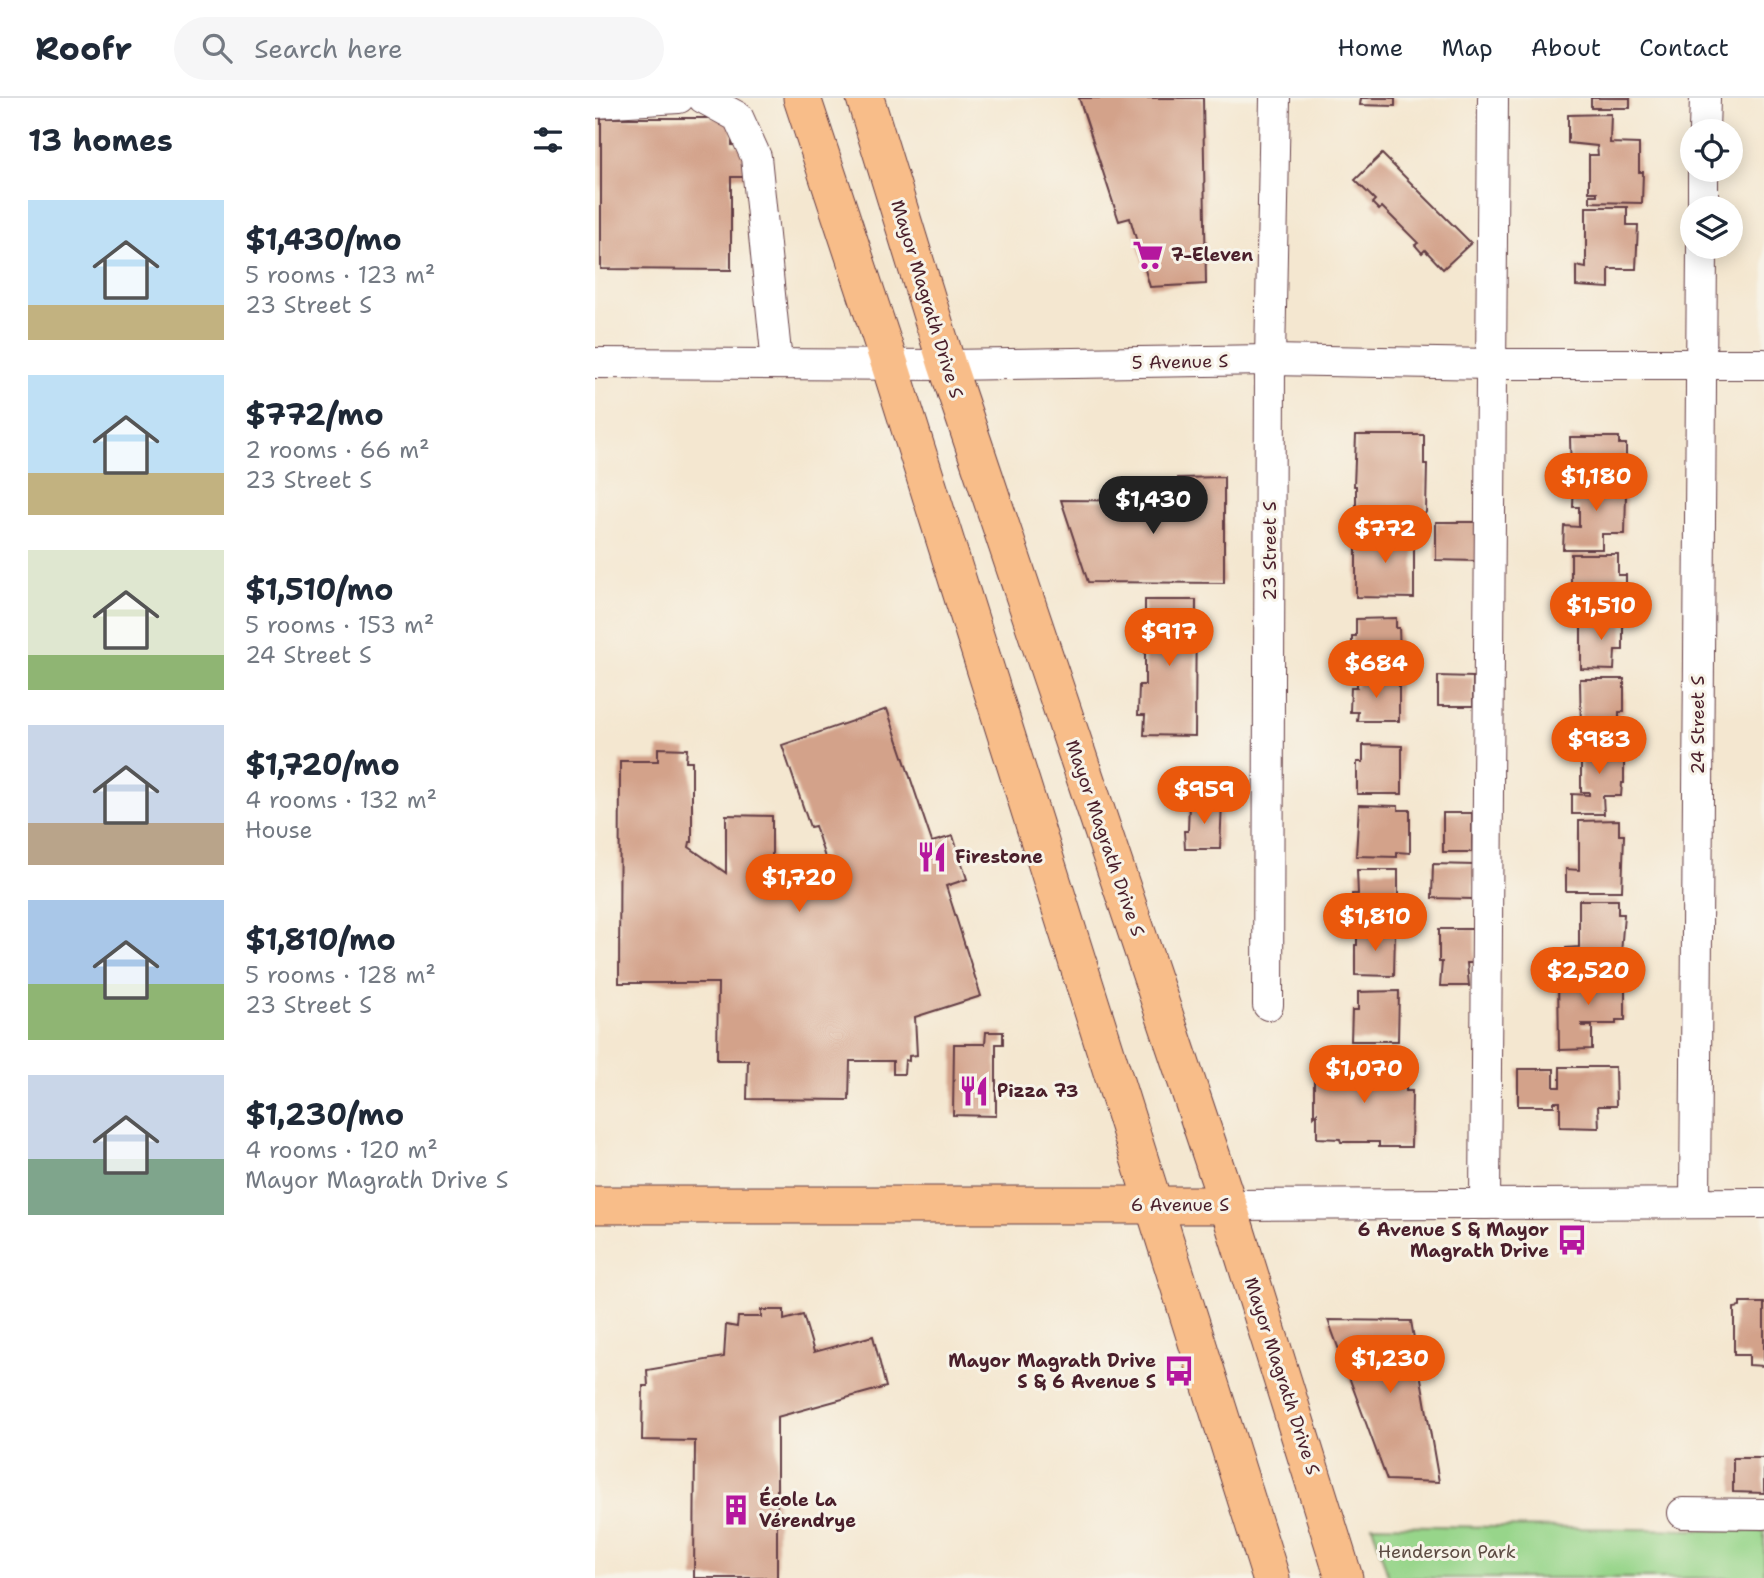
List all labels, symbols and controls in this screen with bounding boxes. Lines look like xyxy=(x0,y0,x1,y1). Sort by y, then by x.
search box xyxy=(174,17,664,80)
text: Roofr xyxy=(35,26,132,71)
icon: search xyxy=(198,29,236,67)
text: Search here xyxy=(254,31,403,66)
text: Home xyxy=(1337,32,1403,64)
text: Map xyxy=(1441,32,1493,64)
text: About xyxy=(1531,32,1601,64)
text: Contact xyxy=(1639,32,1729,64)
map controls xyxy=(1680,119,1743,259)
button: locate xyxy=(1680,119,1743,182)
text: 13 homes xyxy=(28,120,173,161)
icon: filters xyxy=(529,121,567,159)
button: layers xyxy=(1680,196,1743,259)
street label: Mayor Magrath Drive S xyxy=(885,197,969,401)
text: $1,430/mo xyxy=(245,219,402,260)
icon: home xyxy=(84,228,168,312)
supermarket icon: 7-Eleven xyxy=(1131,238,1165,272)
place label: 7-Eleven xyxy=(1171,243,1253,267)
text: 5 rooms · 123 m² xyxy=(245,260,435,290)
text: 23 Street S xyxy=(245,290,372,320)
street label: 5 Avenue S xyxy=(1131,349,1229,375)
text: $772/mo xyxy=(245,394,384,435)
icon: home xyxy=(84,403,168,487)
text: 2 rooms · 66 m² xyxy=(245,435,430,465)
pin: $1,180 xyxy=(1539,454,1653,513)
text: $1,180 xyxy=(1561,461,1631,491)
text: 23 Street S xyxy=(245,465,372,495)
pin: $1,430 xyxy=(1096,476,1210,536)
text: $1,430 xyxy=(1115,484,1191,514)
street label: 23 Street S xyxy=(1258,501,1282,601)
pin: $772 xyxy=(1344,505,1426,565)
text: $772 xyxy=(1354,513,1416,543)
text: $1,510/mo xyxy=(245,569,393,610)
icon: home xyxy=(84,578,168,662)
pin: $1,510 xyxy=(1544,582,1658,642)
text: $1,510 xyxy=(1566,590,1636,620)
pin: $917 xyxy=(1128,608,1210,668)
text: 5 rooms · 153 m² xyxy=(245,610,434,640)
text: $917 xyxy=(1141,616,1197,646)
text: 24 Street S xyxy=(245,640,372,670)
pin: $684 xyxy=(1335,640,1417,700)
text: $684 xyxy=(1344,648,1408,678)
street label: 24 Street S xyxy=(1686,675,1710,775)
pin: $983 xyxy=(1558,716,1640,776)
text: $983 xyxy=(1568,724,1631,754)
street label: Mayor Magrath Drive S xyxy=(1060,737,1150,939)
text: $1,720/mo xyxy=(245,744,400,785)
icon: home xyxy=(84,753,168,837)
pin: $959 xyxy=(1163,766,1245,826)
text: $959 xyxy=(1173,774,1235,804)
text: 4 rooms · 132 m² xyxy=(245,785,437,815)
text: House xyxy=(245,815,313,845)
restaurant icon: Firestone xyxy=(915,840,949,874)
place label: Firestone xyxy=(955,845,1043,869)
pin: $1,720 xyxy=(742,854,856,914)
text: $1,720 xyxy=(762,862,836,892)
pin: $1,810 xyxy=(1318,894,1432,953)
text: $1,810 xyxy=(1339,901,1411,931)
text: $1,810/mo xyxy=(245,919,396,960)
icon: home xyxy=(84,928,168,1012)
pin: $2,520 xyxy=(1531,948,1645,1007)
text: $2,520 xyxy=(1547,955,1629,985)
text: 5 rooms · 128 m² xyxy=(245,960,436,990)
text: 23 Street S xyxy=(245,990,372,1020)
pin: $1,070 xyxy=(1307,1046,1421,1105)
text: $1,070 xyxy=(1325,1053,1403,1083)
restaurant icon: Pizza 73 xyxy=(957,1074,991,1108)
place label: Pizza 73 xyxy=(997,1079,1078,1103)
text: $1,230/mo xyxy=(245,1094,404,1135)
icon: home xyxy=(84,1103,168,1187)
text: 4 rooms · 120 m² xyxy=(245,1135,438,1165)
text: Mayor Magrath Drive S xyxy=(245,1165,509,1195)
street label: 6 Avenue S xyxy=(1131,1193,1229,1217)
place label: 6 Avenue S & Mayor Magrath Drive xyxy=(1358,1218,1549,1263)
bus stop icon: 6 Avenue S & Mayor Magrath Drive xyxy=(1555,1223,1589,1257)
street label: Mayor Magrath Drive S xyxy=(1239,1274,1325,1478)
pin: $1,230 xyxy=(1333,1336,1447,1395)
text: $1,230 xyxy=(1351,1343,1429,1373)
place label: Mayor Magrath Drive S & 6 Avenue S xyxy=(948,1349,1156,1394)
bus stop icon: Mayor Magrath Drive S & 6 Avenue S xyxy=(1162,1354,1196,1388)
place label: École La Vérendrye xyxy=(759,1486,856,1533)
building icon: École La Vérendrye xyxy=(719,1493,753,1527)
park label: Henderson Park xyxy=(1378,1540,1516,1564)

